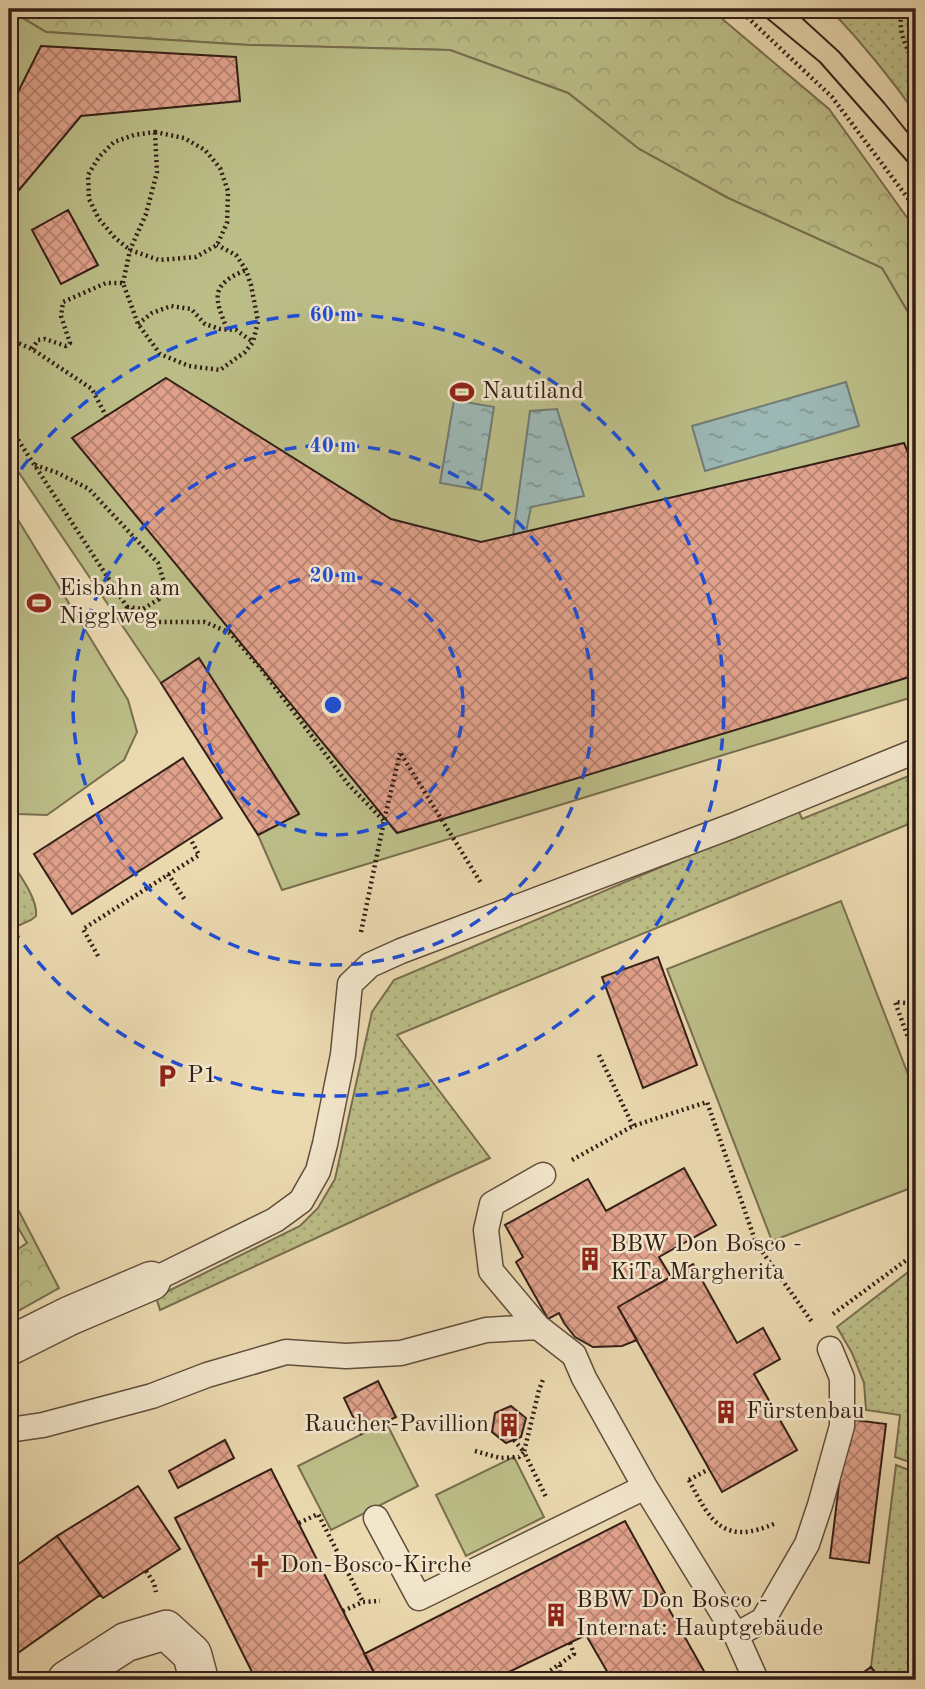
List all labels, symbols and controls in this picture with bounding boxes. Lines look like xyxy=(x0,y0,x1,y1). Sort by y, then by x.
text: 60 m xyxy=(309,305,357,326)
sports icon: Nautiland xyxy=(448,378,476,406)
place label: Nautiland xyxy=(482,380,584,404)
text: 40 m xyxy=(309,436,357,457)
text: 20 m xyxy=(309,566,357,587)
place label: Eisbahn am Nigglweg xyxy=(59,577,180,629)
sports icon: Eisbahn am Nigglweg xyxy=(25,589,53,617)
centre of rings xyxy=(321,693,345,717)
parking icon: P1 xyxy=(153,1062,181,1090)
place label: P1 xyxy=(187,1064,217,1088)
place label: BBW Don Bosco - KiTa Margherita xyxy=(610,1233,802,1285)
building icon: BBW Don Bosco - KiTa Margherita xyxy=(576,1245,604,1273)
building icon: Fürstenbau xyxy=(712,1398,740,1426)
place label: Fürstenbau xyxy=(746,1400,865,1424)
building icon: Raucher-Pavillion xyxy=(495,1411,523,1439)
place label: Raucher-Pavillion xyxy=(304,1413,489,1437)
church icon: Don-Bosco-Kirche xyxy=(246,1552,274,1580)
place label: Don-Bosco-Kirche xyxy=(280,1554,472,1578)
place label: BBW Don Bosco - Internat: Hauptgebäude xyxy=(576,1589,823,1641)
building icon: BBW Don Bosco - Internat: Hauptgebäude xyxy=(542,1601,570,1629)

